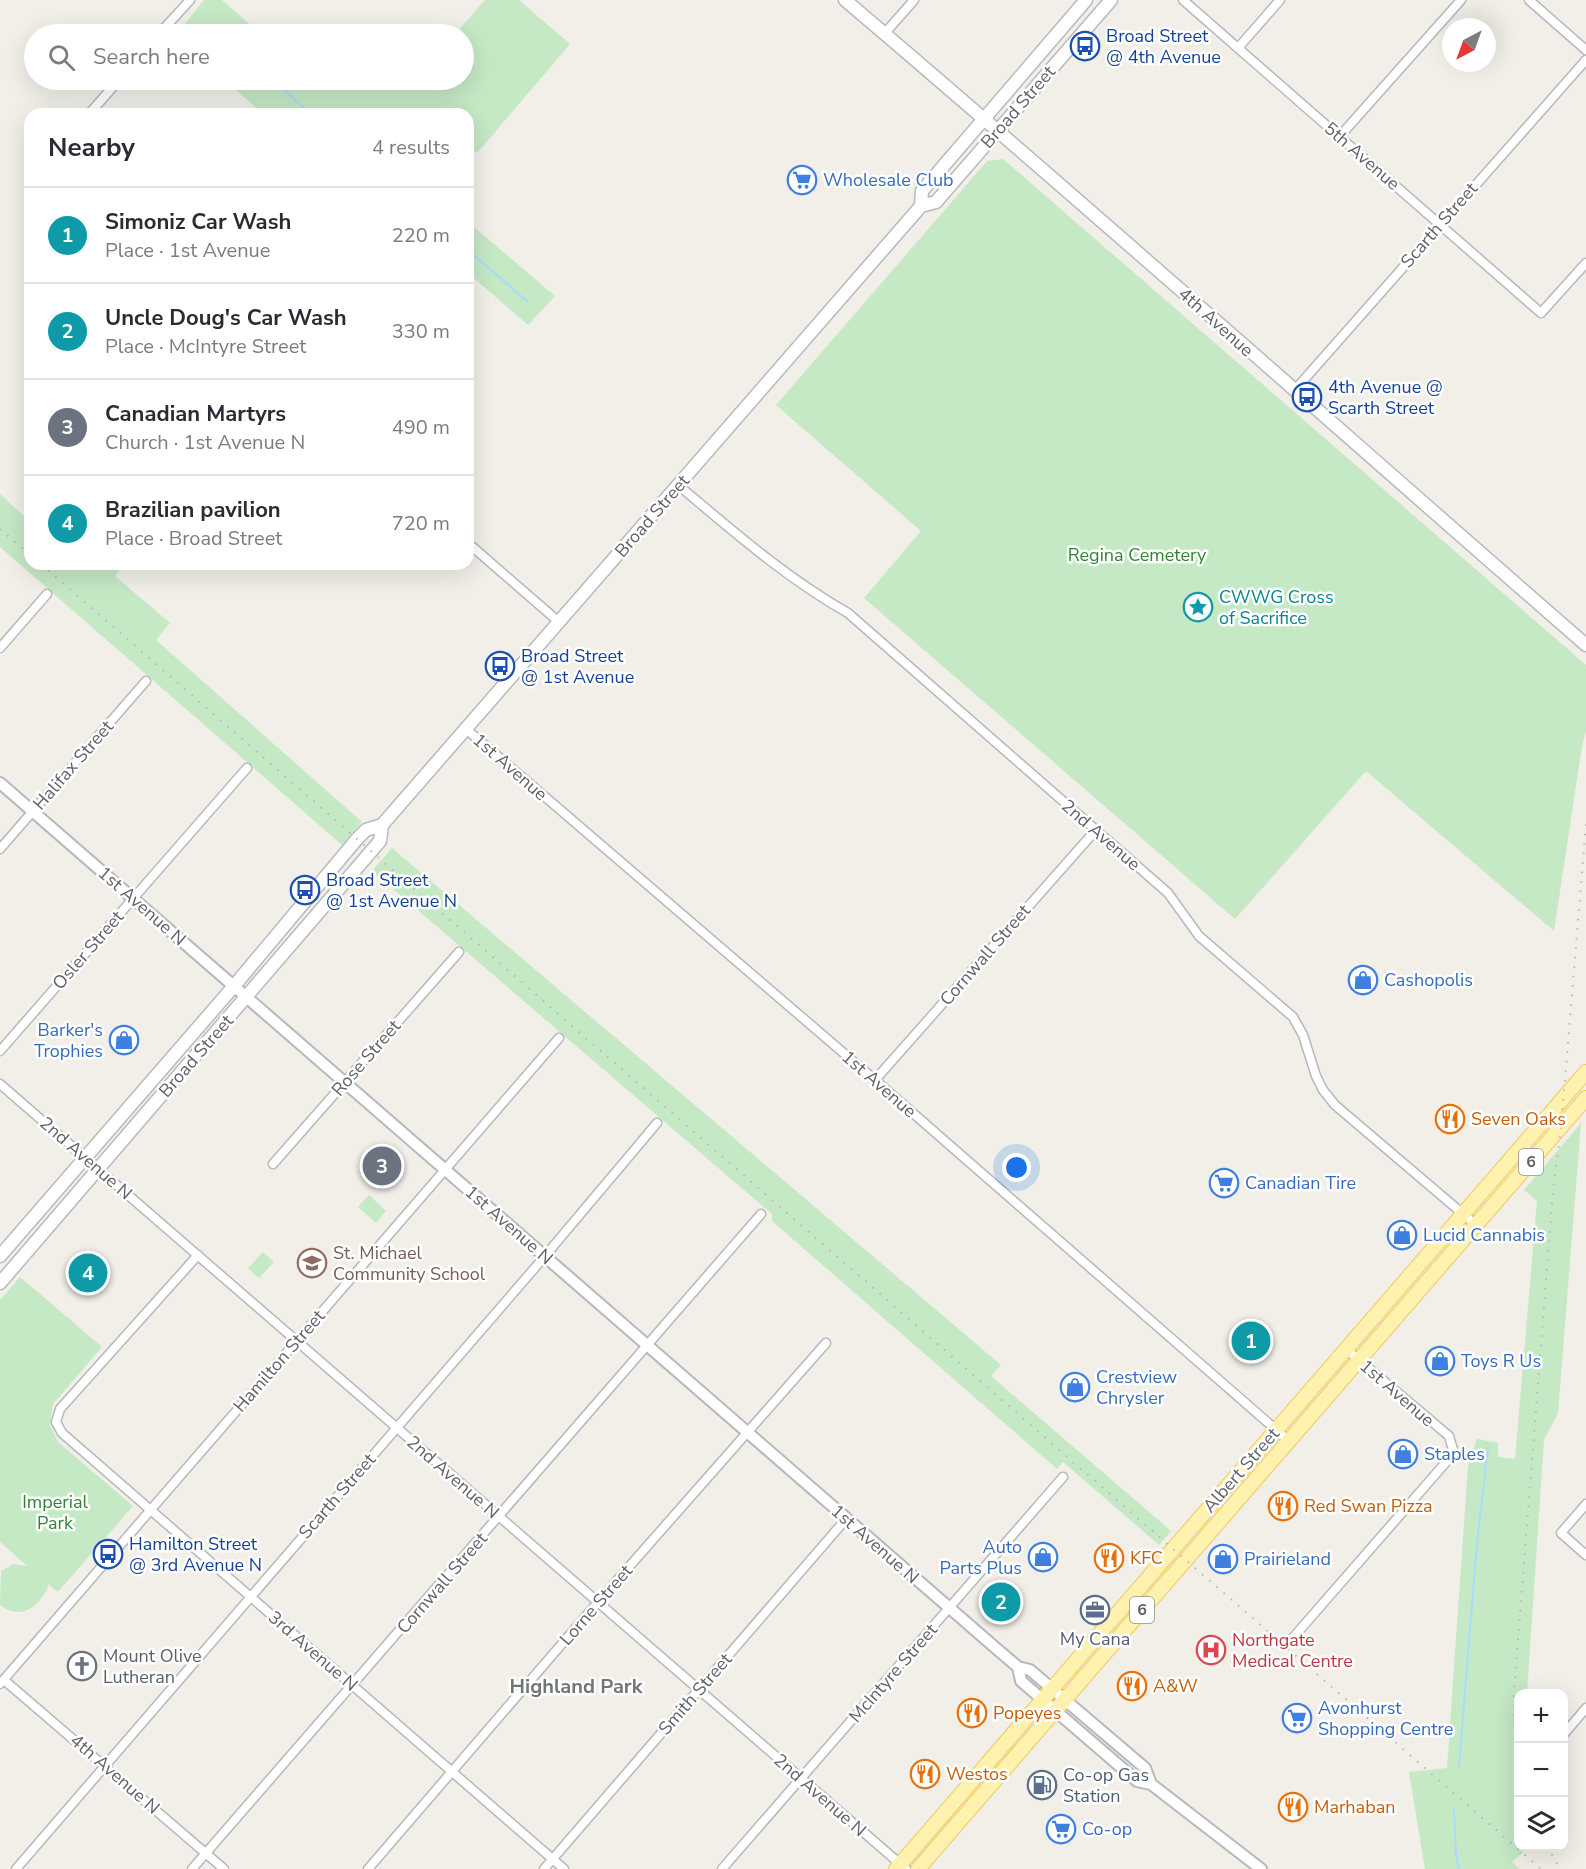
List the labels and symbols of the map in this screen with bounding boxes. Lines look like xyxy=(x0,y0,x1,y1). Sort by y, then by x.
north arrow xyxy=(1442,18,1496,72)
place label: Broad Street @ 4th Avenue xyxy=(1106,24,1221,69)
bus stop icon: Broad Street @ 4th Avenue xyxy=(1069,30,1101,62)
street label: Broad Street xyxy=(975,60,1061,153)
street label: 5th Avenue xyxy=(1319,116,1405,196)
supermarket icon: Wholesale Club xyxy=(786,164,818,196)
place label: Wholesale Club xyxy=(823,168,954,192)
street label: Scarth Street xyxy=(1395,177,1483,273)
street label: 4th Avenue xyxy=(1173,282,1259,362)
place label: 4th Avenue @ Scarth Street xyxy=(1328,375,1443,420)
bus stop icon: 4th Avenue @ Scarth Street xyxy=(1291,381,1323,413)
street label: Broad Street xyxy=(609,469,695,562)
park label: Regina Cemetery xyxy=(1068,543,1207,567)
place label: CWWG Cross of Sacrifice xyxy=(1219,585,1334,630)
place icon: CWWG Cross of Sacrifice xyxy=(1182,591,1214,623)
place label: Broad Street @ 1st Avenue xyxy=(521,644,634,689)
bus stop icon: Broad Street @ 1st Avenue xyxy=(484,650,516,682)
street label: Halifax Street xyxy=(27,715,119,815)
street label: 1st Avenue xyxy=(468,728,552,806)
street label: 2nd Avenue xyxy=(1056,794,1146,876)
street label: 1st Avenue N xyxy=(93,861,191,951)
place label: Broad Street @ 1st Avenue N xyxy=(326,868,457,913)
bus stop icon: Broad Street @ 1st Avenue N xyxy=(289,874,321,906)
street label: Cornwall Street xyxy=(934,899,1036,1011)
street label: Osler Street xyxy=(47,905,129,995)
shop icon: Cashopolis xyxy=(1347,964,1379,996)
place label: Cashopolis xyxy=(1384,968,1473,992)
street label: Broad Street xyxy=(153,1009,239,1102)
street label: Rose Street xyxy=(326,1014,406,1101)
place label: Barker's Trophies xyxy=(34,1018,103,1063)
shop icon: Barker's Trophies xyxy=(108,1024,140,1056)
street label: 1st Avenue xyxy=(837,1045,921,1123)
restaurant icon: Seven Oaks xyxy=(1434,1103,1466,1135)
place label: Seven Oaks xyxy=(1471,1107,1566,1131)
street label: 2nd Avenue N xyxy=(35,1111,137,1205)
pin: 3 xyxy=(362,1144,401,1188)
road number: 6 xyxy=(1519,1149,1543,1175)
your location xyxy=(1002,1153,1031,1182)
supermarket icon: Canadian Tire xyxy=(1208,1167,1240,1199)
place label: Canadian Tire xyxy=(1245,1171,1356,1195)
street label: 1st Avenue N xyxy=(460,1180,558,1270)
shop icon: Lucid Cannabis xyxy=(1386,1219,1418,1251)
place label: Lucid Cannabis xyxy=(1423,1223,1545,1247)
place label: St. Michael Community School xyxy=(333,1241,486,1286)
school or university icon: St. Michael Community School xyxy=(296,1247,328,1279)
pin: 4 xyxy=(68,1250,107,1296)
street label: Hamilton Street xyxy=(228,1304,331,1417)
pin: 1 xyxy=(1232,1318,1270,1364)
shop icon: Toys R Us xyxy=(1424,1345,1456,1377)
place label: Toys R Us xyxy=(1461,1349,1541,1373)
street label: 1st Avenue xyxy=(1355,1354,1439,1432)
place label: Crestview Chrysler xyxy=(1096,1365,1177,1410)
shop icon: Crestview Chrysler xyxy=(1059,1371,1091,1403)
street label: Albert Street xyxy=(1197,1422,1285,1518)
street label: 2nd Avenue N xyxy=(402,1430,504,1524)
shop icon: Staples xyxy=(1387,1438,1419,1470)
place label: Staples xyxy=(1424,1442,1485,1466)
street label: Scarth Street xyxy=(293,1448,381,1544)
park label: Imperial Park xyxy=(22,1490,88,1535)
restaurant icon: Red Swan Pizza xyxy=(1267,1490,1299,1522)
place label: Red Swan Pizza xyxy=(1304,1494,1433,1518)
street label: 1st Avenue N xyxy=(826,1499,924,1589)
street label: Cornwall Street xyxy=(391,1527,493,1639)
place label: Hamilton Street @ 3rd Avenue N xyxy=(129,1532,262,1577)
place label: Auto Parts Plus xyxy=(940,1535,1022,1580)
bus stop icon: Hamilton Street @ 3rd Avenue N xyxy=(92,1538,124,1570)
shop icon: Auto Parts Plus xyxy=(1027,1541,1059,1573)
restaurant icon: KFC xyxy=(1093,1542,1125,1574)
shop icon: Prairieland xyxy=(1207,1543,1239,1575)
place label: KFC xyxy=(1130,1546,1163,1570)
place label: Prairieland xyxy=(1244,1547,1331,1571)
street label: Lorne Street xyxy=(554,1559,638,1650)
pin: 2 xyxy=(982,1580,1020,1624)
office icon: My Cana xyxy=(1079,1594,1111,1626)
road number: 6 xyxy=(1130,1597,1154,1623)
street label: 3rd Avenue N xyxy=(263,1605,363,1697)
street label: McIntyre Street xyxy=(843,1618,943,1728)
place label: My Cana xyxy=(1060,1627,1130,1651)
place label: Northgate Medical Centre xyxy=(1232,1628,1353,1673)
hospital icon: Northgate Medical Centre xyxy=(1195,1634,1227,1666)
place label: Mount Olive Lutheran xyxy=(103,1644,202,1689)
street label: Smith Street xyxy=(653,1648,738,1740)
church icon: Mount Olive Lutheran xyxy=(66,1650,98,1682)
restaurant icon: A&W xyxy=(1116,1670,1148,1702)
district label: Highland Park xyxy=(510,1673,644,1700)
place label: A&W xyxy=(1153,1674,1198,1698)
place label: Avonhurst Shopping Centre xyxy=(1318,1696,1453,1741)
restaurant icon: Popeyes xyxy=(956,1697,988,1729)
place label: Popeyes xyxy=(993,1701,1061,1725)
supermarket icon: Avonhurst Shopping Centre xyxy=(1281,1702,1313,1734)
street label: 4th Avenue N xyxy=(65,1728,165,1820)
street label: 2nd Avenue N xyxy=(769,1748,871,1842)
restaurant icon: Westos xyxy=(909,1758,941,1790)
place label: Westos xyxy=(946,1762,1008,1786)
place label: Co-op Gas Station xyxy=(1063,1763,1149,1808)
fuel station icon: Co-op Gas Station xyxy=(1026,1769,1058,1801)
restaurant icon: Marhaban xyxy=(1277,1791,1309,1823)
place label: Marhaban xyxy=(1314,1795,1395,1819)
supermarket icon: Co-op xyxy=(1045,1813,1077,1845)
place label: Co-op xyxy=(1082,1817,1132,1841)

